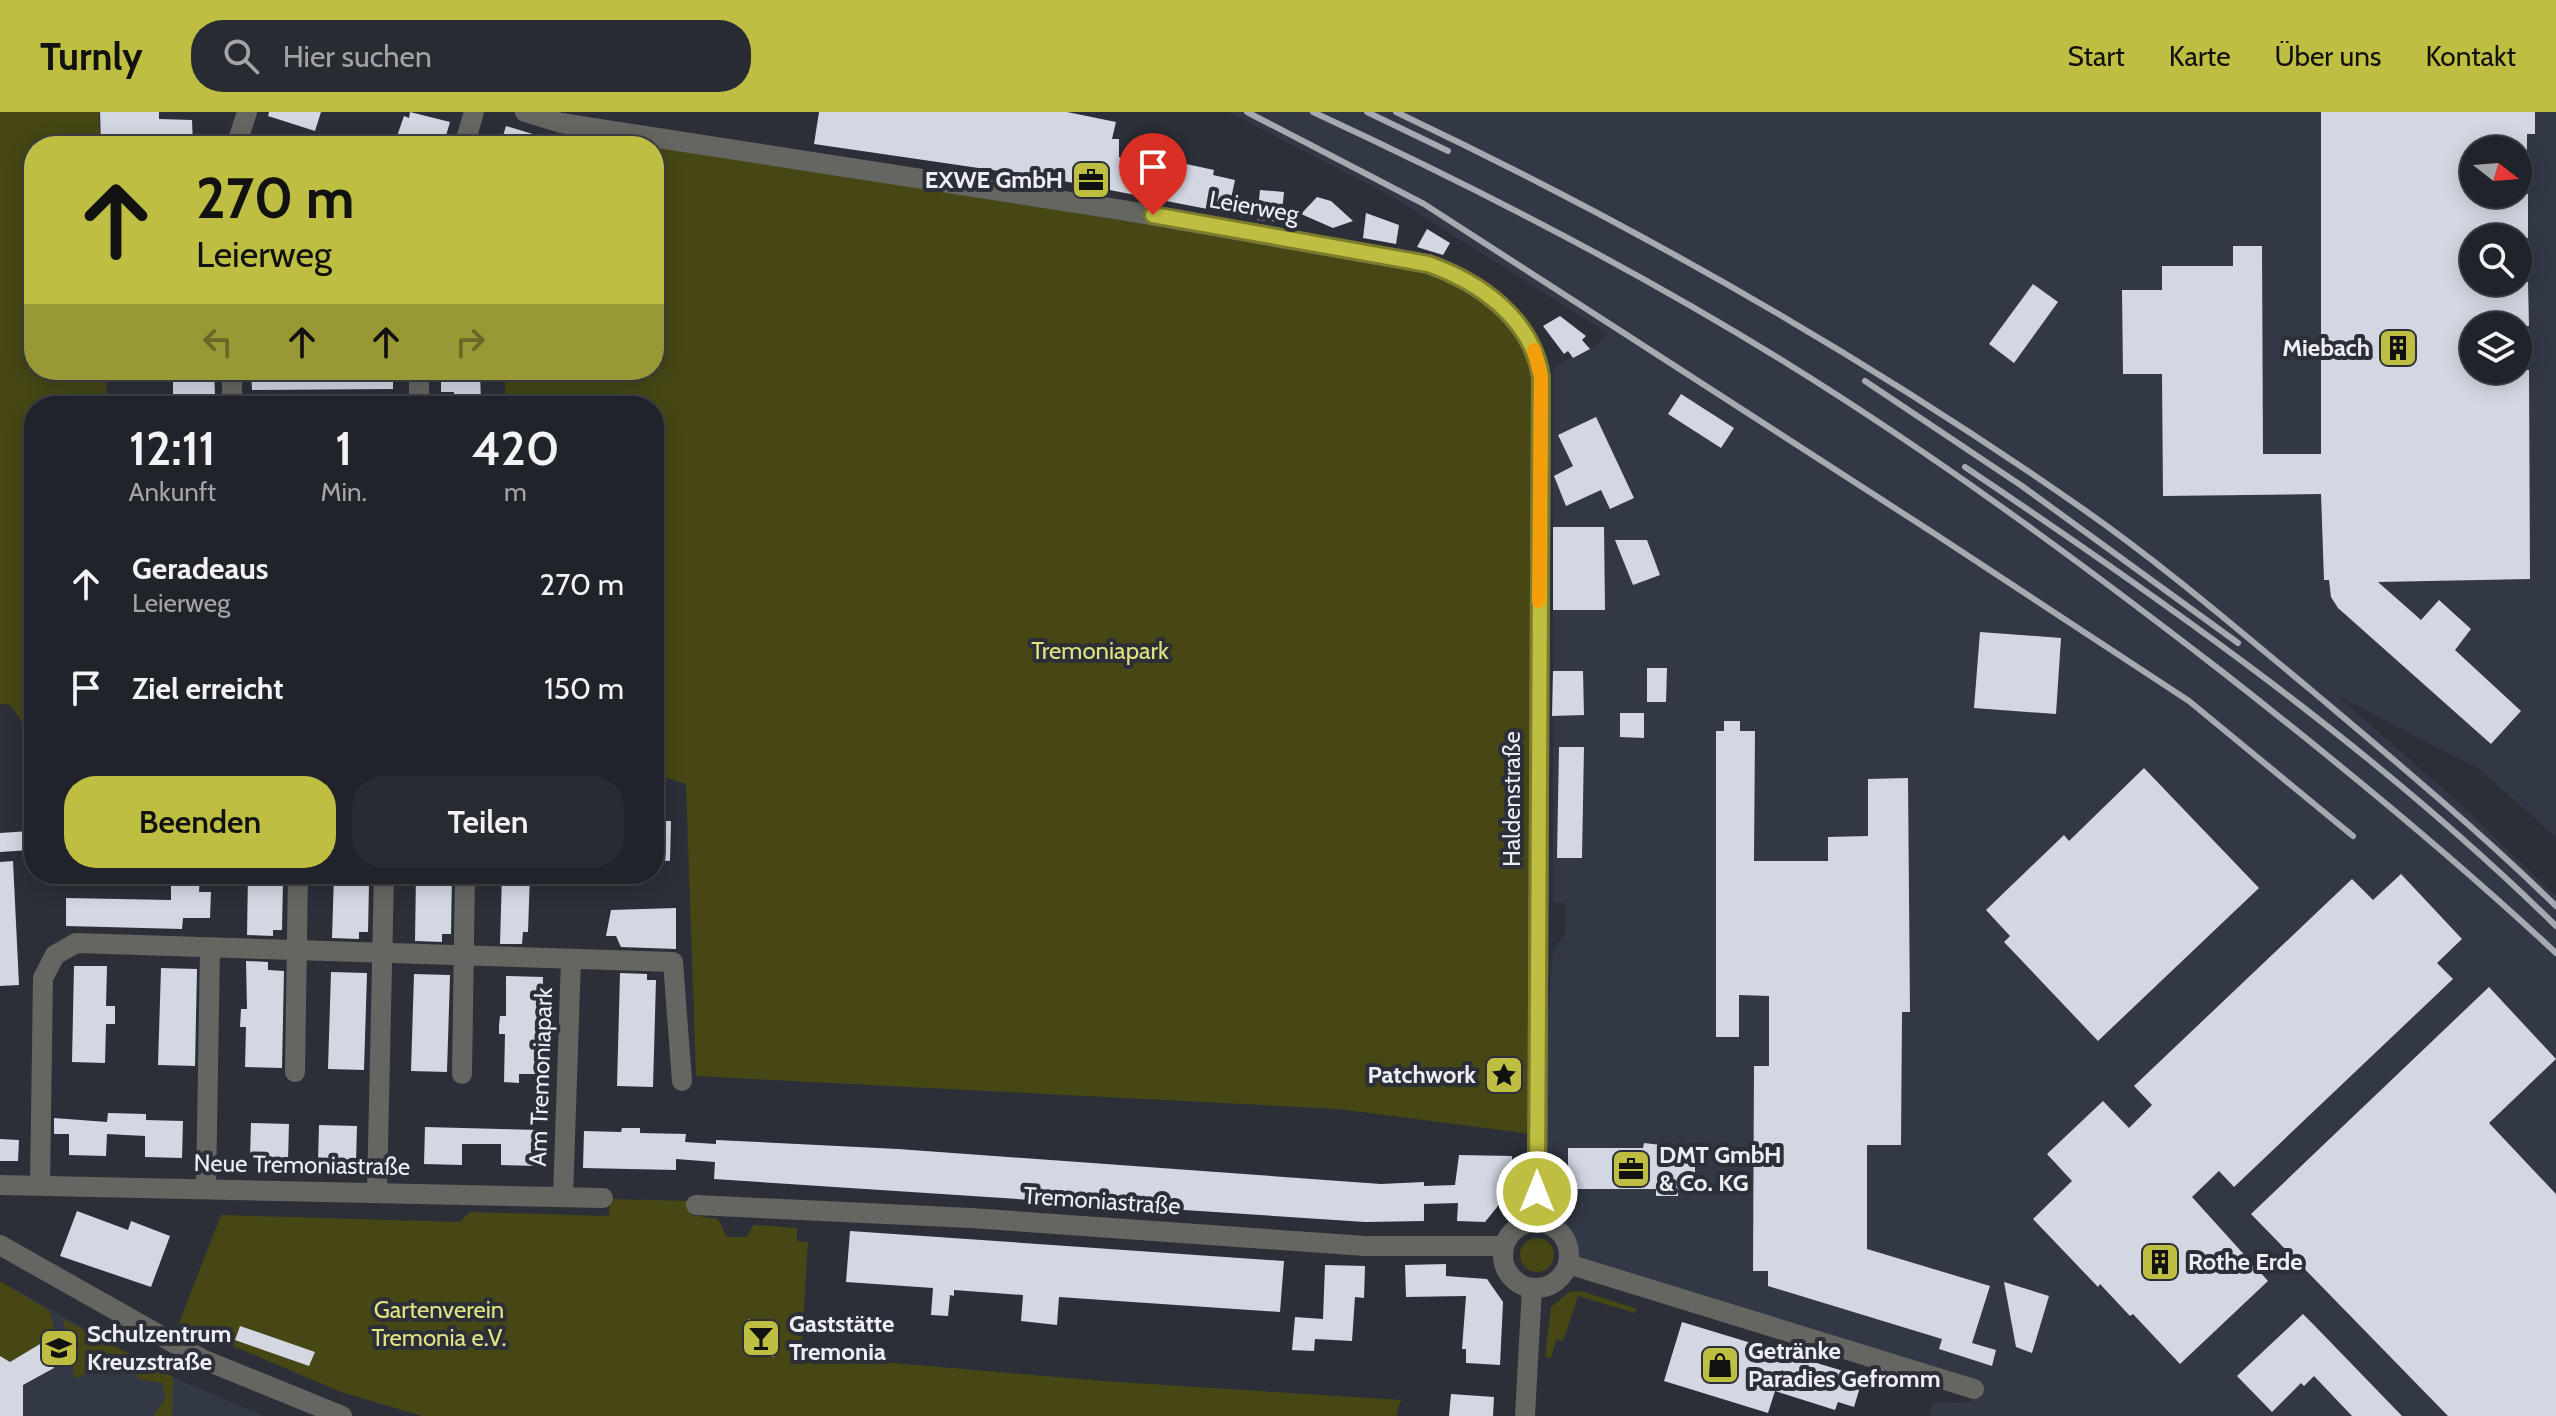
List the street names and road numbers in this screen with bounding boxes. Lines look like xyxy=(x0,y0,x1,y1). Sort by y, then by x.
street label: Leierweg xyxy=(1207,184,1302,229)
street label: Haldenstraße xyxy=(1497,731,1526,867)
street label: Am Tremoniapark xyxy=(523,987,558,1167)
street label: Neue Tremoniastraße xyxy=(193,1148,411,1181)
street label: Tremoniastraße xyxy=(1022,1181,1182,1220)

